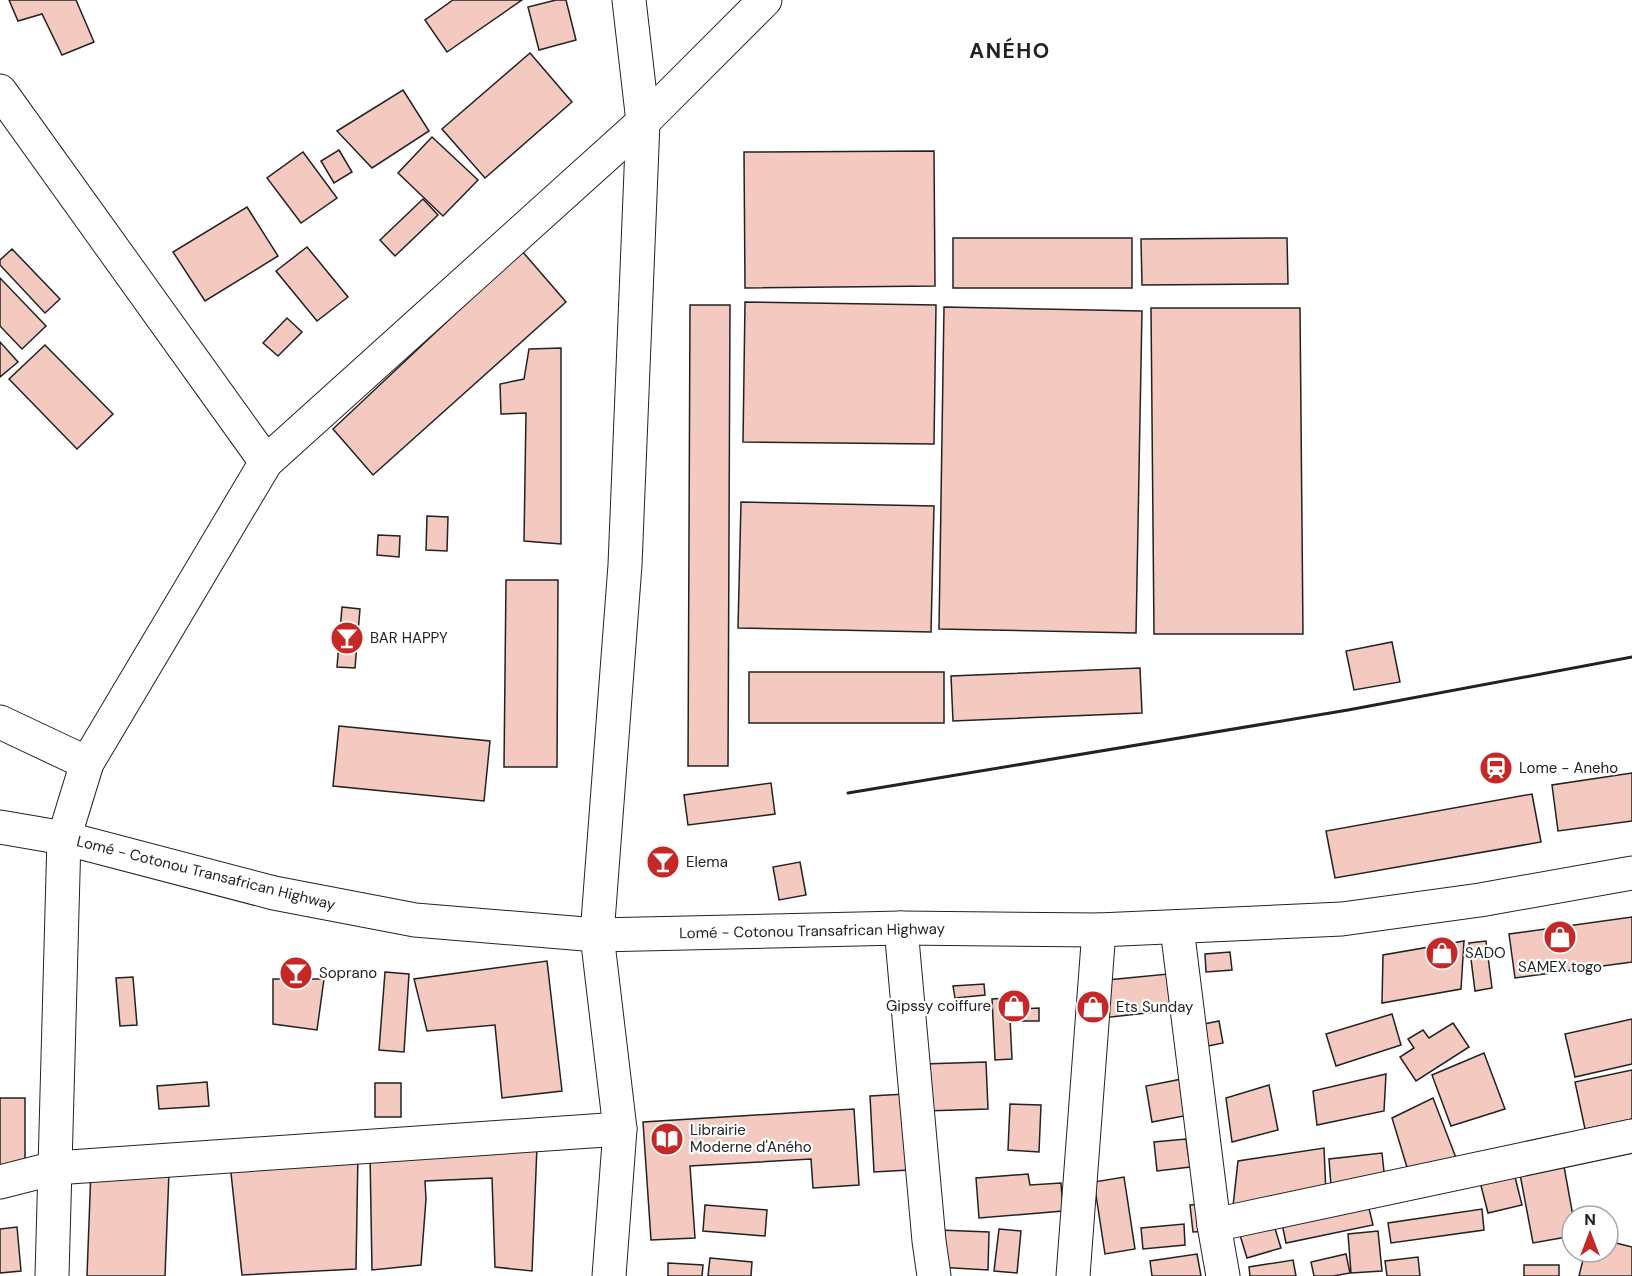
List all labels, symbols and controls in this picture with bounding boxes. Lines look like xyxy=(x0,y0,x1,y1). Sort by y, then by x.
district label: ANÉHO xyxy=(969,37,1051,65)
bar icon: BAR HAPPY xyxy=(329,620,365,656)
place label: BAR HAPPY xyxy=(370,628,448,648)
station icon: Lome - Aneho xyxy=(1478,750,1514,786)
place label: Lome - Aneho xyxy=(1519,758,1618,778)
street label: Lomé - Cotonou Transafrican Highway xyxy=(75,831,338,915)
bar icon: Elema xyxy=(645,844,681,880)
place label: Elema xyxy=(686,852,728,872)
street label: Lomé - Cotonou Transafrican Highway xyxy=(679,919,946,943)
shop icon: SAMEX togo xyxy=(1542,919,1578,955)
shop icon: SADO xyxy=(1424,935,1460,971)
place label: SADO xyxy=(1465,943,1506,963)
bar icon: Soprano xyxy=(278,955,314,991)
place label: SAMEX togo xyxy=(1518,957,1602,977)
place label: Soprano xyxy=(319,963,377,983)
shop icon: Gipssy coiffure xyxy=(996,988,1032,1024)
shop icon: Ets Sunday xyxy=(1075,989,1111,1025)
place label: Gipssy coiffure xyxy=(886,996,991,1016)
place label: Ets Sunday xyxy=(1116,997,1194,1017)
place label: Librairie Moderne d'Aného xyxy=(690,1120,812,1157)
library icon: Librairie Moderne d'Aného xyxy=(649,1121,685,1157)
north arrow xyxy=(1560,1204,1620,1264)
text: N xyxy=(1584,1209,1596,1230)

